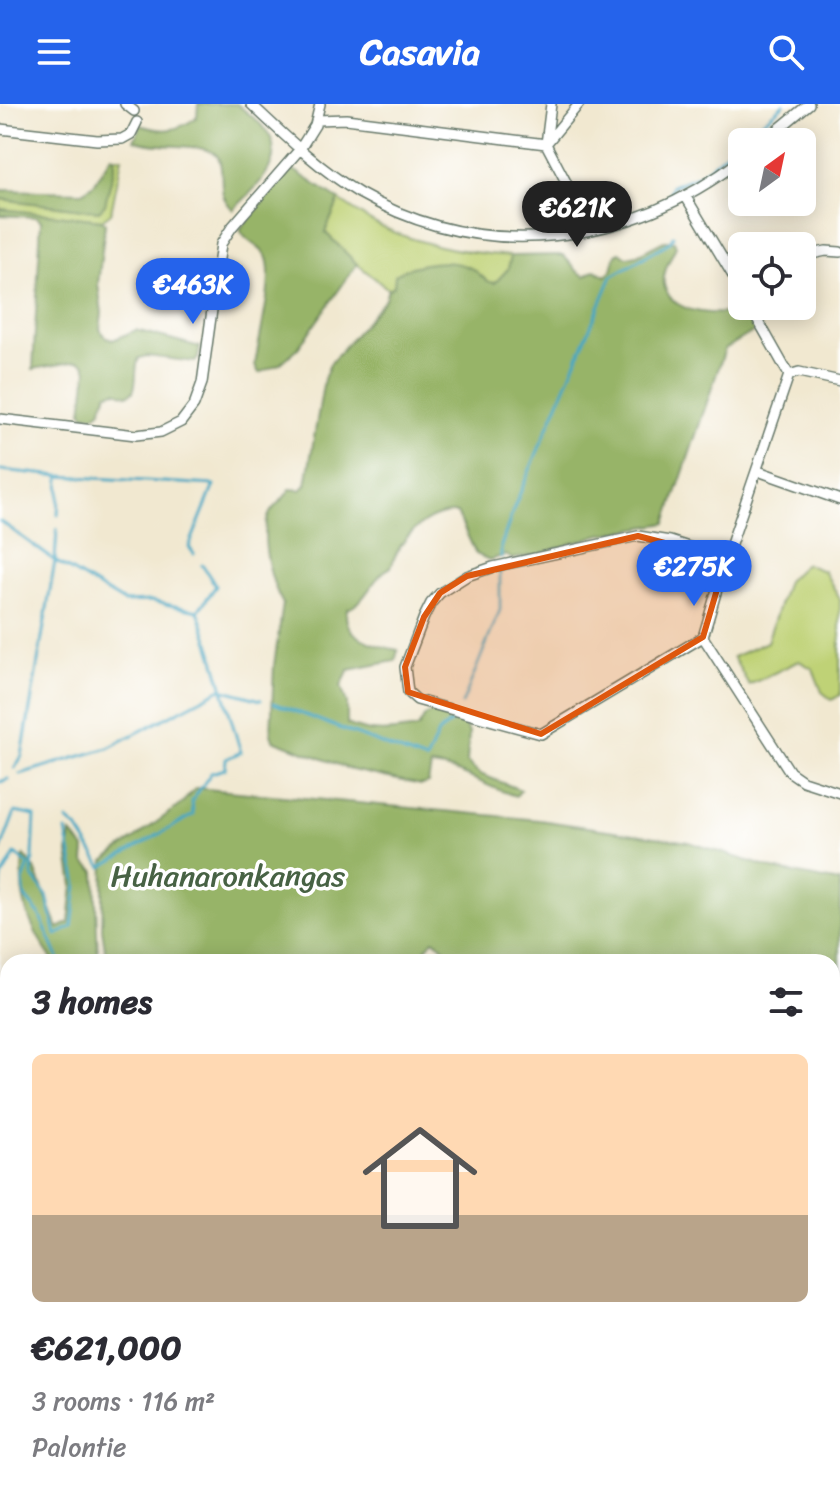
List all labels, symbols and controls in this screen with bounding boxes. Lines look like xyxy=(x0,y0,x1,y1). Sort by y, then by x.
text: Casavia xyxy=(360,20,480,84)
icon: menu xyxy=(32,30,76,74)
icon: search xyxy=(764,30,808,74)
north arrow xyxy=(728,128,816,216)
map controls xyxy=(728,128,816,320)
pin: €621K xyxy=(521,181,633,249)
text: €621K xyxy=(540,184,614,230)
button: locate xyxy=(728,232,816,320)
pin: €463K xyxy=(137,258,249,326)
text: €463K xyxy=(154,261,232,307)
pin: €275K xyxy=(638,540,750,608)
text: €275K xyxy=(655,543,733,589)
park label: Huhanaronkangas xyxy=(111,849,345,903)
text: 3 homes xyxy=(32,972,152,1032)
icon: filters xyxy=(764,980,808,1024)
icon: home xyxy=(348,1106,492,1250)
text: €621,000 xyxy=(32,1318,182,1378)
text: 3 rooms · 116 m² xyxy=(32,1378,215,1424)
text: Palontie xyxy=(32,1424,126,1470)

